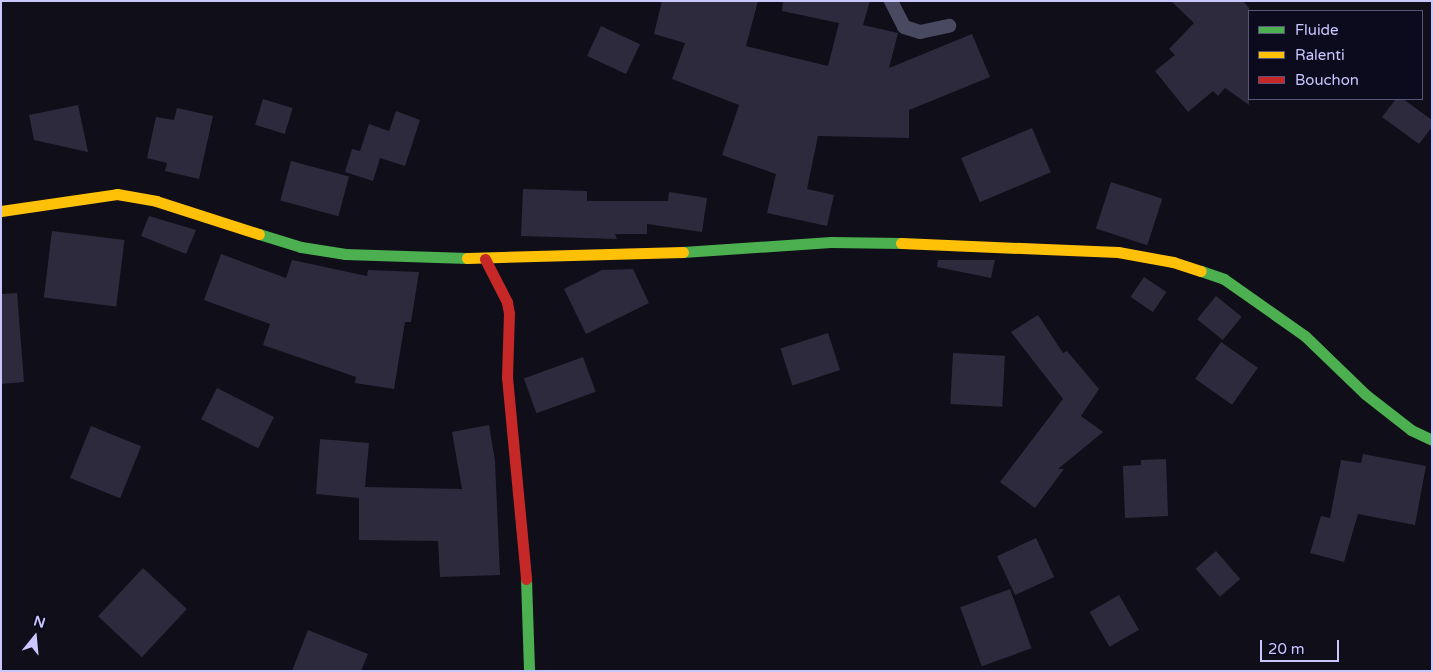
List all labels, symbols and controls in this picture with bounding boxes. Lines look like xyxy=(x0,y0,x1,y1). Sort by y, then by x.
legend xyxy=(1248,10,1423,100)
text: Fluide xyxy=(1295,21,1339,39)
text: Ralenti xyxy=(1295,46,1345,64)
text: Bouchon xyxy=(1295,71,1359,89)
north arrow xyxy=(10,612,60,662)
text: N xyxy=(32,612,47,632)
scale bar xyxy=(1263,630,1342,662)
text: 20 m xyxy=(1268,640,1305,658)

